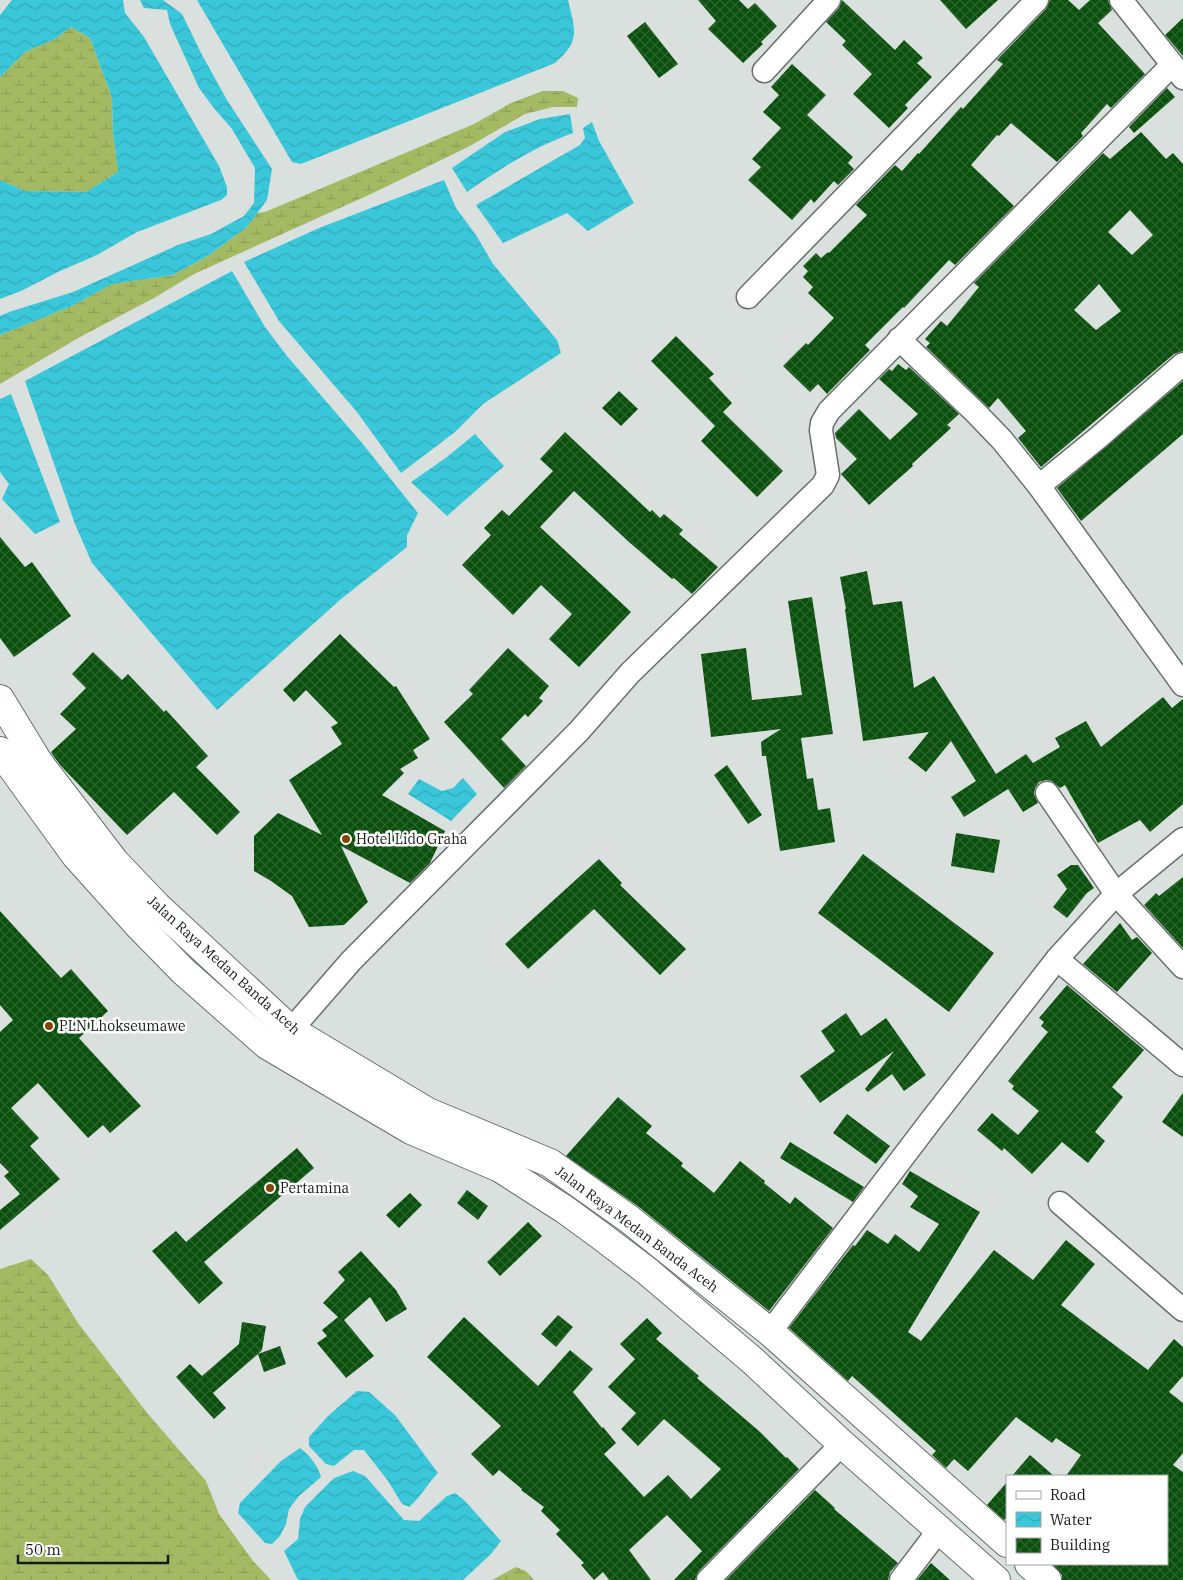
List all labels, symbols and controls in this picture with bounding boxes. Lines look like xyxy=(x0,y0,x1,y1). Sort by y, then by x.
place label: Hotel Lido Graha xyxy=(356,830,468,848)
marker: Hotel Lido Graha xyxy=(340,833,352,845)
street label: Jalan Raya Medan Banda Aceh xyxy=(144,892,304,1039)
place label: PLN Lhokseumawe xyxy=(59,1017,186,1035)
marker: PLN Lhokseumawe xyxy=(43,1020,55,1032)
street label: Jalan Raya Medan Banda Aceh xyxy=(552,1162,722,1296)
place label: Pertamina xyxy=(280,1179,350,1197)
marker: Pertamina xyxy=(264,1182,276,1194)
legend xyxy=(1006,1475,1168,1565)
text: Road xyxy=(1050,1485,1086,1504)
text: Water xyxy=(1050,1510,1092,1529)
scale bar xyxy=(18,1532,168,1564)
text: Building xyxy=(1050,1535,1110,1554)
text: 50 m xyxy=(25,1540,61,1559)

